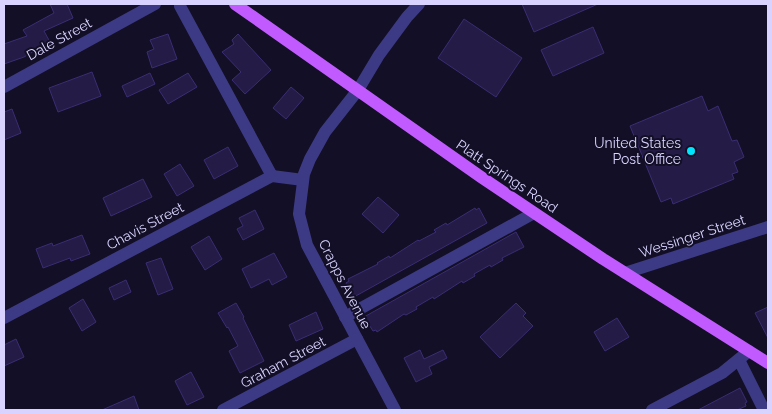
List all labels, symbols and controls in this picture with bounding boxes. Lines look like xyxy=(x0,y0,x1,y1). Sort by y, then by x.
street label: Dale Street xyxy=(24,14,95,63)
place label: United States Post Office xyxy=(594,135,681,167)
street label: Platt Springs Road xyxy=(453,136,561,216)
marker: United States Post Office xyxy=(685,145,697,157)
street label: Chavis Street xyxy=(104,199,186,253)
street label: Wessinger Street xyxy=(637,211,747,261)
street label: Crapps Avenue xyxy=(316,237,374,331)
street label: Graham Street xyxy=(238,333,328,391)

